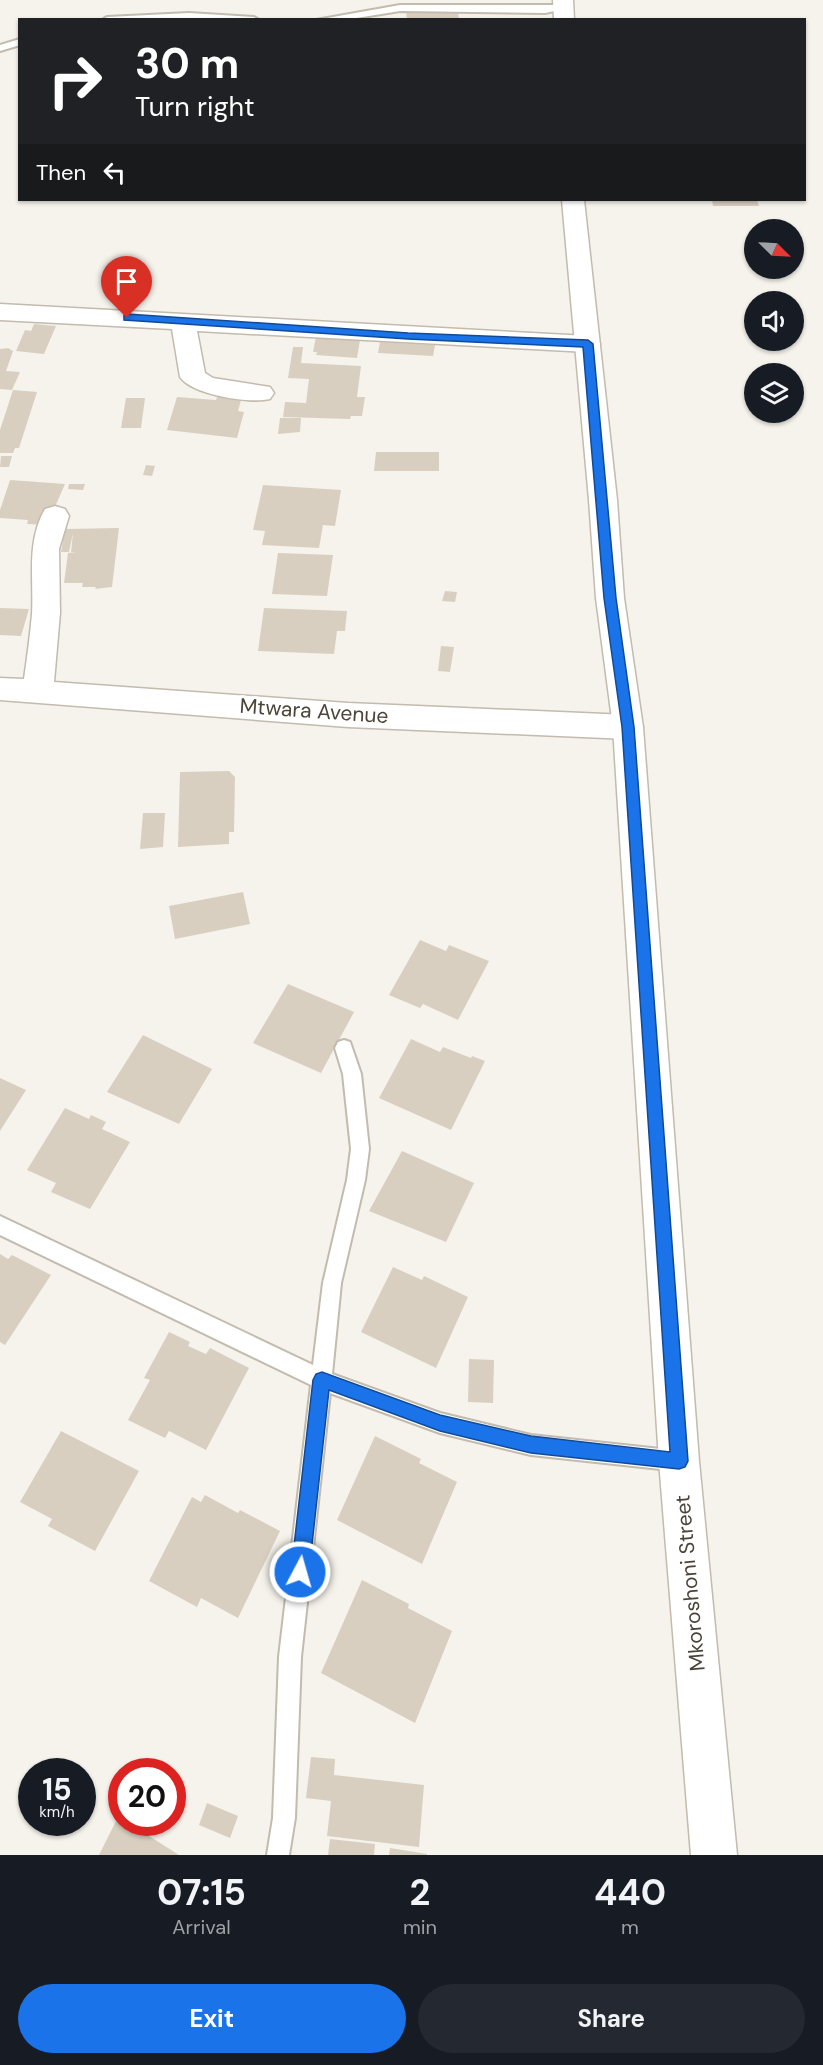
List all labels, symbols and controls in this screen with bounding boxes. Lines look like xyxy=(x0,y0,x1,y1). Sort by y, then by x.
text: 30 m xyxy=(135,36,239,91)
icon: right xyxy=(36,42,114,120)
text: Turn right xyxy=(135,89,255,124)
icon: left xyxy=(98,156,131,189)
text: Then xyxy=(36,158,86,187)
north arrow xyxy=(744,219,804,279)
map controls xyxy=(744,219,804,423)
pin xyxy=(101,256,152,318)
icon: arrive xyxy=(110,265,143,298)
button: sound xyxy=(744,291,804,351)
button: layers xyxy=(744,363,804,423)
street label: Mtwara Avenue xyxy=(239,692,389,730)
street label: Mkoroshoni Street xyxy=(668,1494,712,1672)
position arrow xyxy=(268,1540,332,1604)
speed limit sign: 20 xyxy=(108,1758,186,1836)
text: 15 xyxy=(42,1770,72,1809)
text: km/h xyxy=(39,1802,75,1822)
text: 07:15 xyxy=(157,1869,246,1916)
text: 2 xyxy=(410,1869,430,1916)
text: 440 xyxy=(594,1869,666,1916)
text: Arrival xyxy=(172,1914,231,1940)
text: min xyxy=(403,1914,437,1940)
text: m xyxy=(621,1914,639,1940)
button: Exit xyxy=(18,1984,406,2053)
button: Share xyxy=(418,1984,805,2053)

